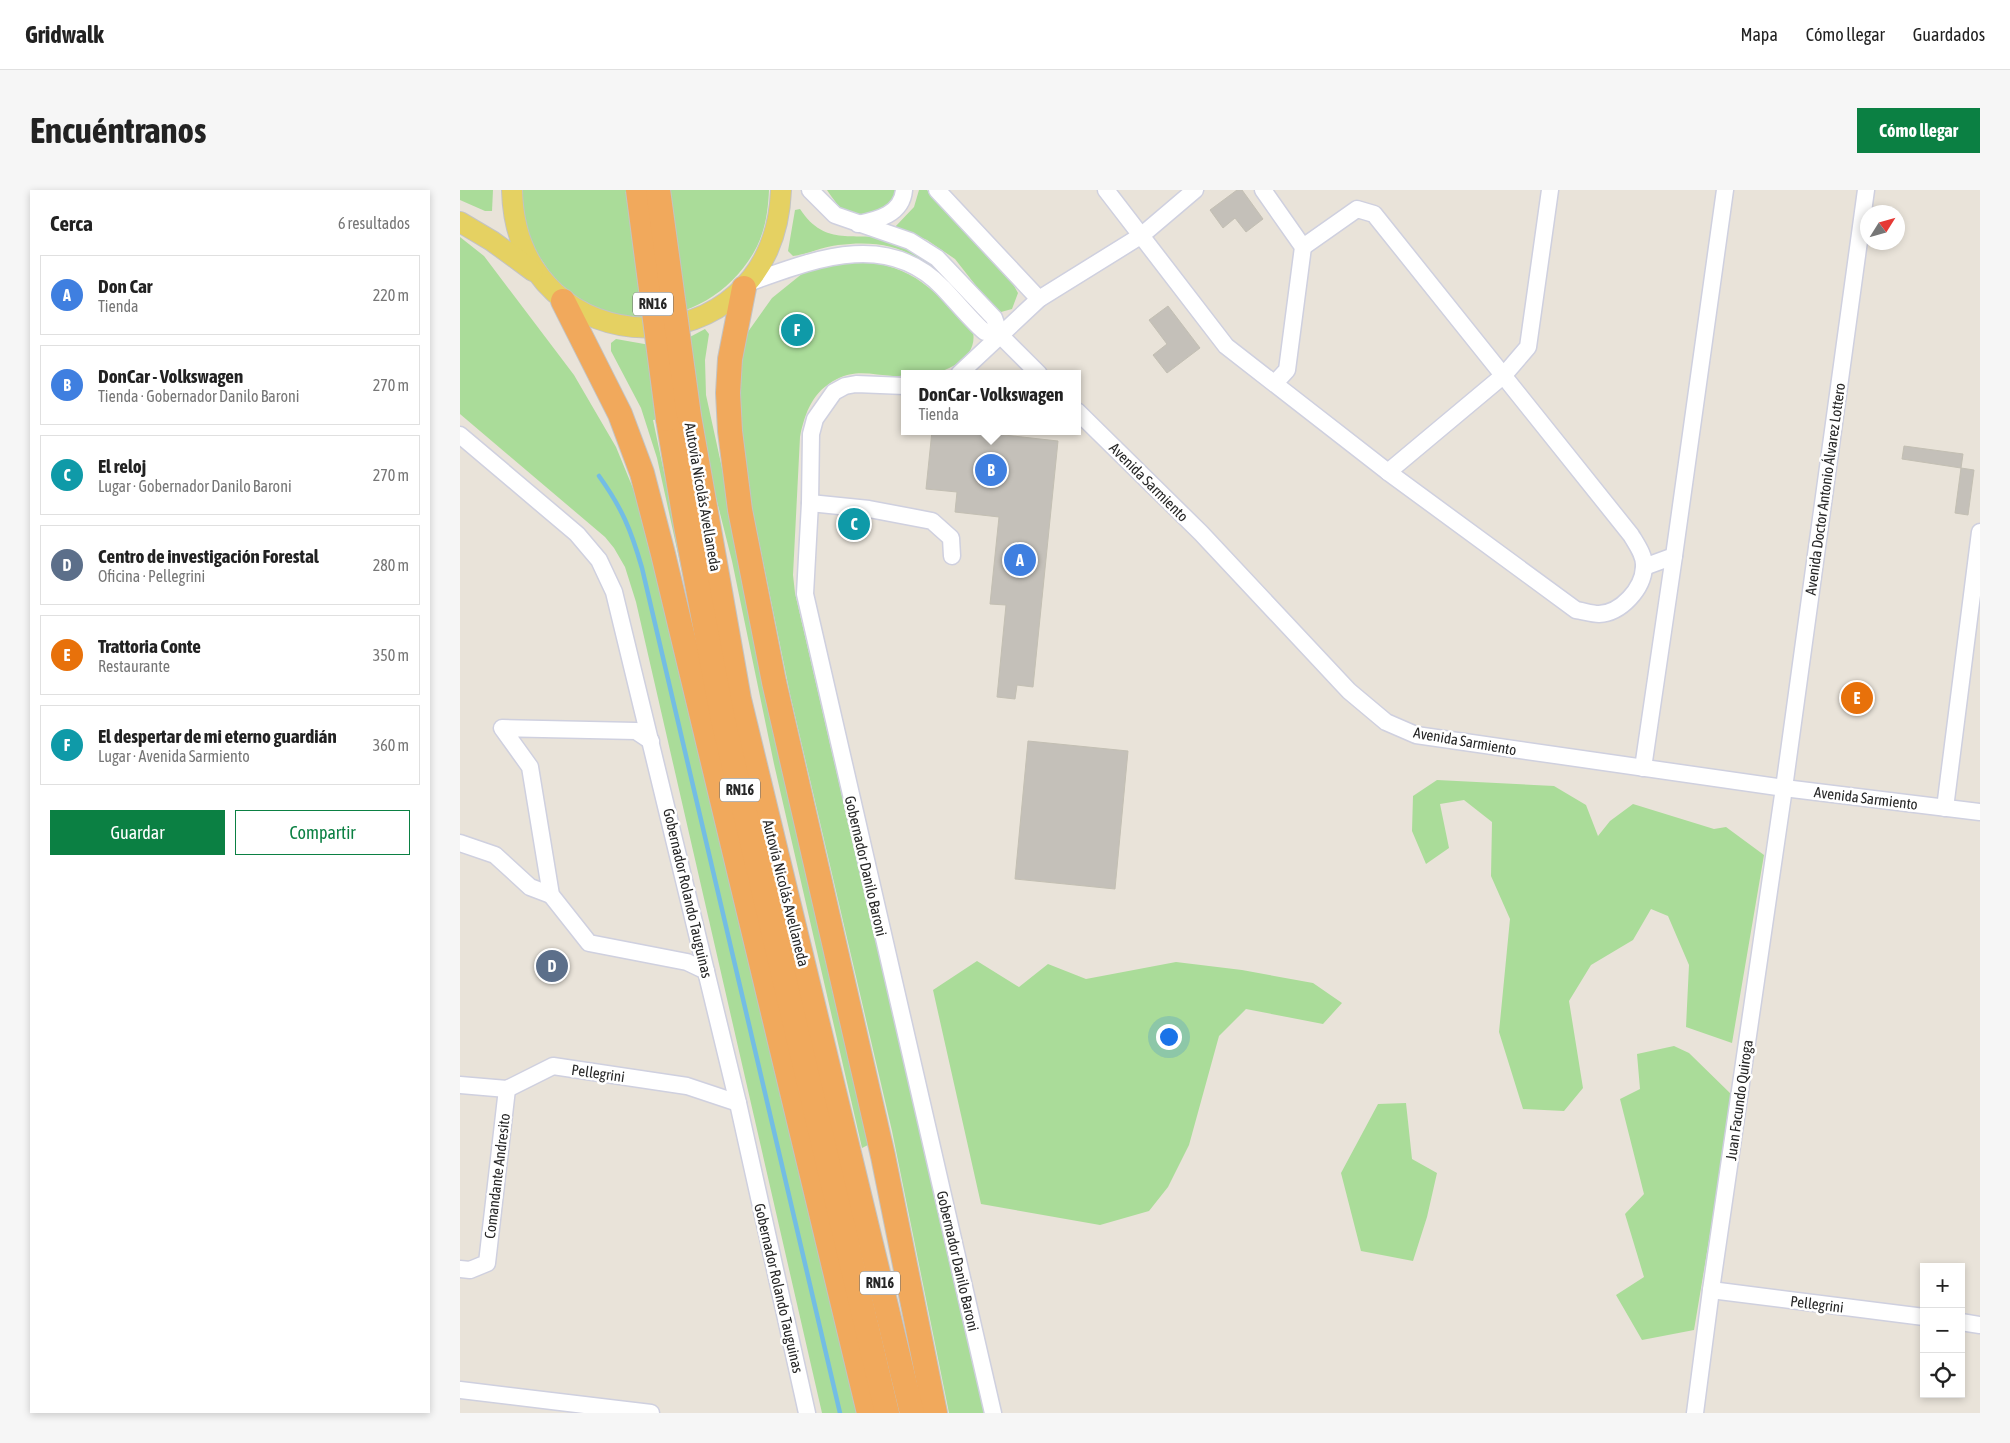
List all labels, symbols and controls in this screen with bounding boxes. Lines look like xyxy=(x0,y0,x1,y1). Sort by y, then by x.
text: Gridwalk xyxy=(25,21,104,48)
text: Mapa xyxy=(1740,24,1778,45)
text: Cómo llegar xyxy=(1806,24,1885,45)
text: Guardados xyxy=(1913,24,1985,45)
button: Cómo llegar xyxy=(1857,108,1980,153)
text: Encuéntranos xyxy=(30,110,206,150)
north arrow xyxy=(1860,205,1905,250)
text: Cerca xyxy=(50,211,93,235)
text: 6 resultados xyxy=(338,214,410,232)
text: Don Car xyxy=(98,275,152,297)
text: A xyxy=(63,286,71,304)
text: 220 m xyxy=(373,286,409,304)
road number: RN16 xyxy=(633,292,673,316)
text: Tienda xyxy=(98,297,138,315)
pin: F xyxy=(781,311,813,349)
text: DonCar - Volkswagen xyxy=(98,365,243,387)
popup xyxy=(901,370,1081,435)
text: B xyxy=(63,376,71,394)
text: 270 m xyxy=(373,376,409,394)
street label: Avenida Doctor Antonio Álvarez Lottero xyxy=(1802,382,1848,596)
text: DonCar - Volkswagen xyxy=(918,383,1064,405)
text: Tienda · Gobernador Danilo Baroni xyxy=(98,387,299,405)
text: Tienda xyxy=(918,405,959,423)
street label: Autovía Nicolás Avellaneda xyxy=(682,421,724,573)
street label: Avenida Sarmiento xyxy=(1106,439,1192,525)
pin: B xyxy=(975,451,1007,489)
text: El reloj xyxy=(98,455,146,477)
text: C xyxy=(63,466,71,484)
text: 270 m xyxy=(373,466,409,484)
text: Lugar · Gobernador Danilo Baroni xyxy=(98,477,292,495)
pin: C xyxy=(838,505,870,543)
pin: A xyxy=(1004,541,1036,579)
text: Centro de investigación Forestal xyxy=(98,545,319,567)
text: D xyxy=(63,556,71,574)
text: 280 m xyxy=(373,556,409,574)
text: Oficina · Pellegrini xyxy=(98,567,205,585)
text: Trattoria Conte xyxy=(98,635,201,657)
text: E xyxy=(64,646,70,664)
text: 350 m xyxy=(373,646,409,664)
text: Restaurante xyxy=(98,657,170,675)
pin: E xyxy=(1841,679,1873,717)
street label: Avenida Sarmiento xyxy=(1412,724,1518,758)
text: El despertar de mi eterno guardián xyxy=(98,725,337,747)
text: F xyxy=(64,736,70,754)
text: 360 m xyxy=(373,736,409,754)
text: Lugar · Avenida Sarmiento xyxy=(98,747,250,765)
road number: RN16 xyxy=(720,778,760,802)
street label: Avenida Sarmiento xyxy=(1813,783,1919,813)
street label: Gobernador Danilo Baroni xyxy=(842,794,890,938)
street label: Gobernador Rolando Tauguinas xyxy=(660,806,716,980)
button: Guardar xyxy=(50,810,225,855)
button: Compartir xyxy=(235,810,410,855)
street label: Autovía Nicolás Avellaneda xyxy=(760,818,812,968)
pin: D xyxy=(536,947,568,985)
your location xyxy=(1156,1024,1182,1050)
street label: Juan Facundo Quiroga xyxy=(1722,1039,1756,1161)
street label: Pellegrini xyxy=(570,1061,626,1085)
street label: Comandante Andresito xyxy=(481,1112,513,1240)
street label: Gobernador Danilo Baroni xyxy=(934,1189,982,1333)
street label: Gobernador Rolando Tauguinas xyxy=(751,1201,807,1375)
map controls xyxy=(1920,1263,1965,1398)
button: + xyxy=(1920,1263,1965,1308)
road number: RN16 xyxy=(860,1272,900,1294)
street label: Pellegrini xyxy=(1789,1292,1845,1316)
button: − xyxy=(1920,1308,1965,1353)
button: locate xyxy=(1920,1353,1965,1398)

